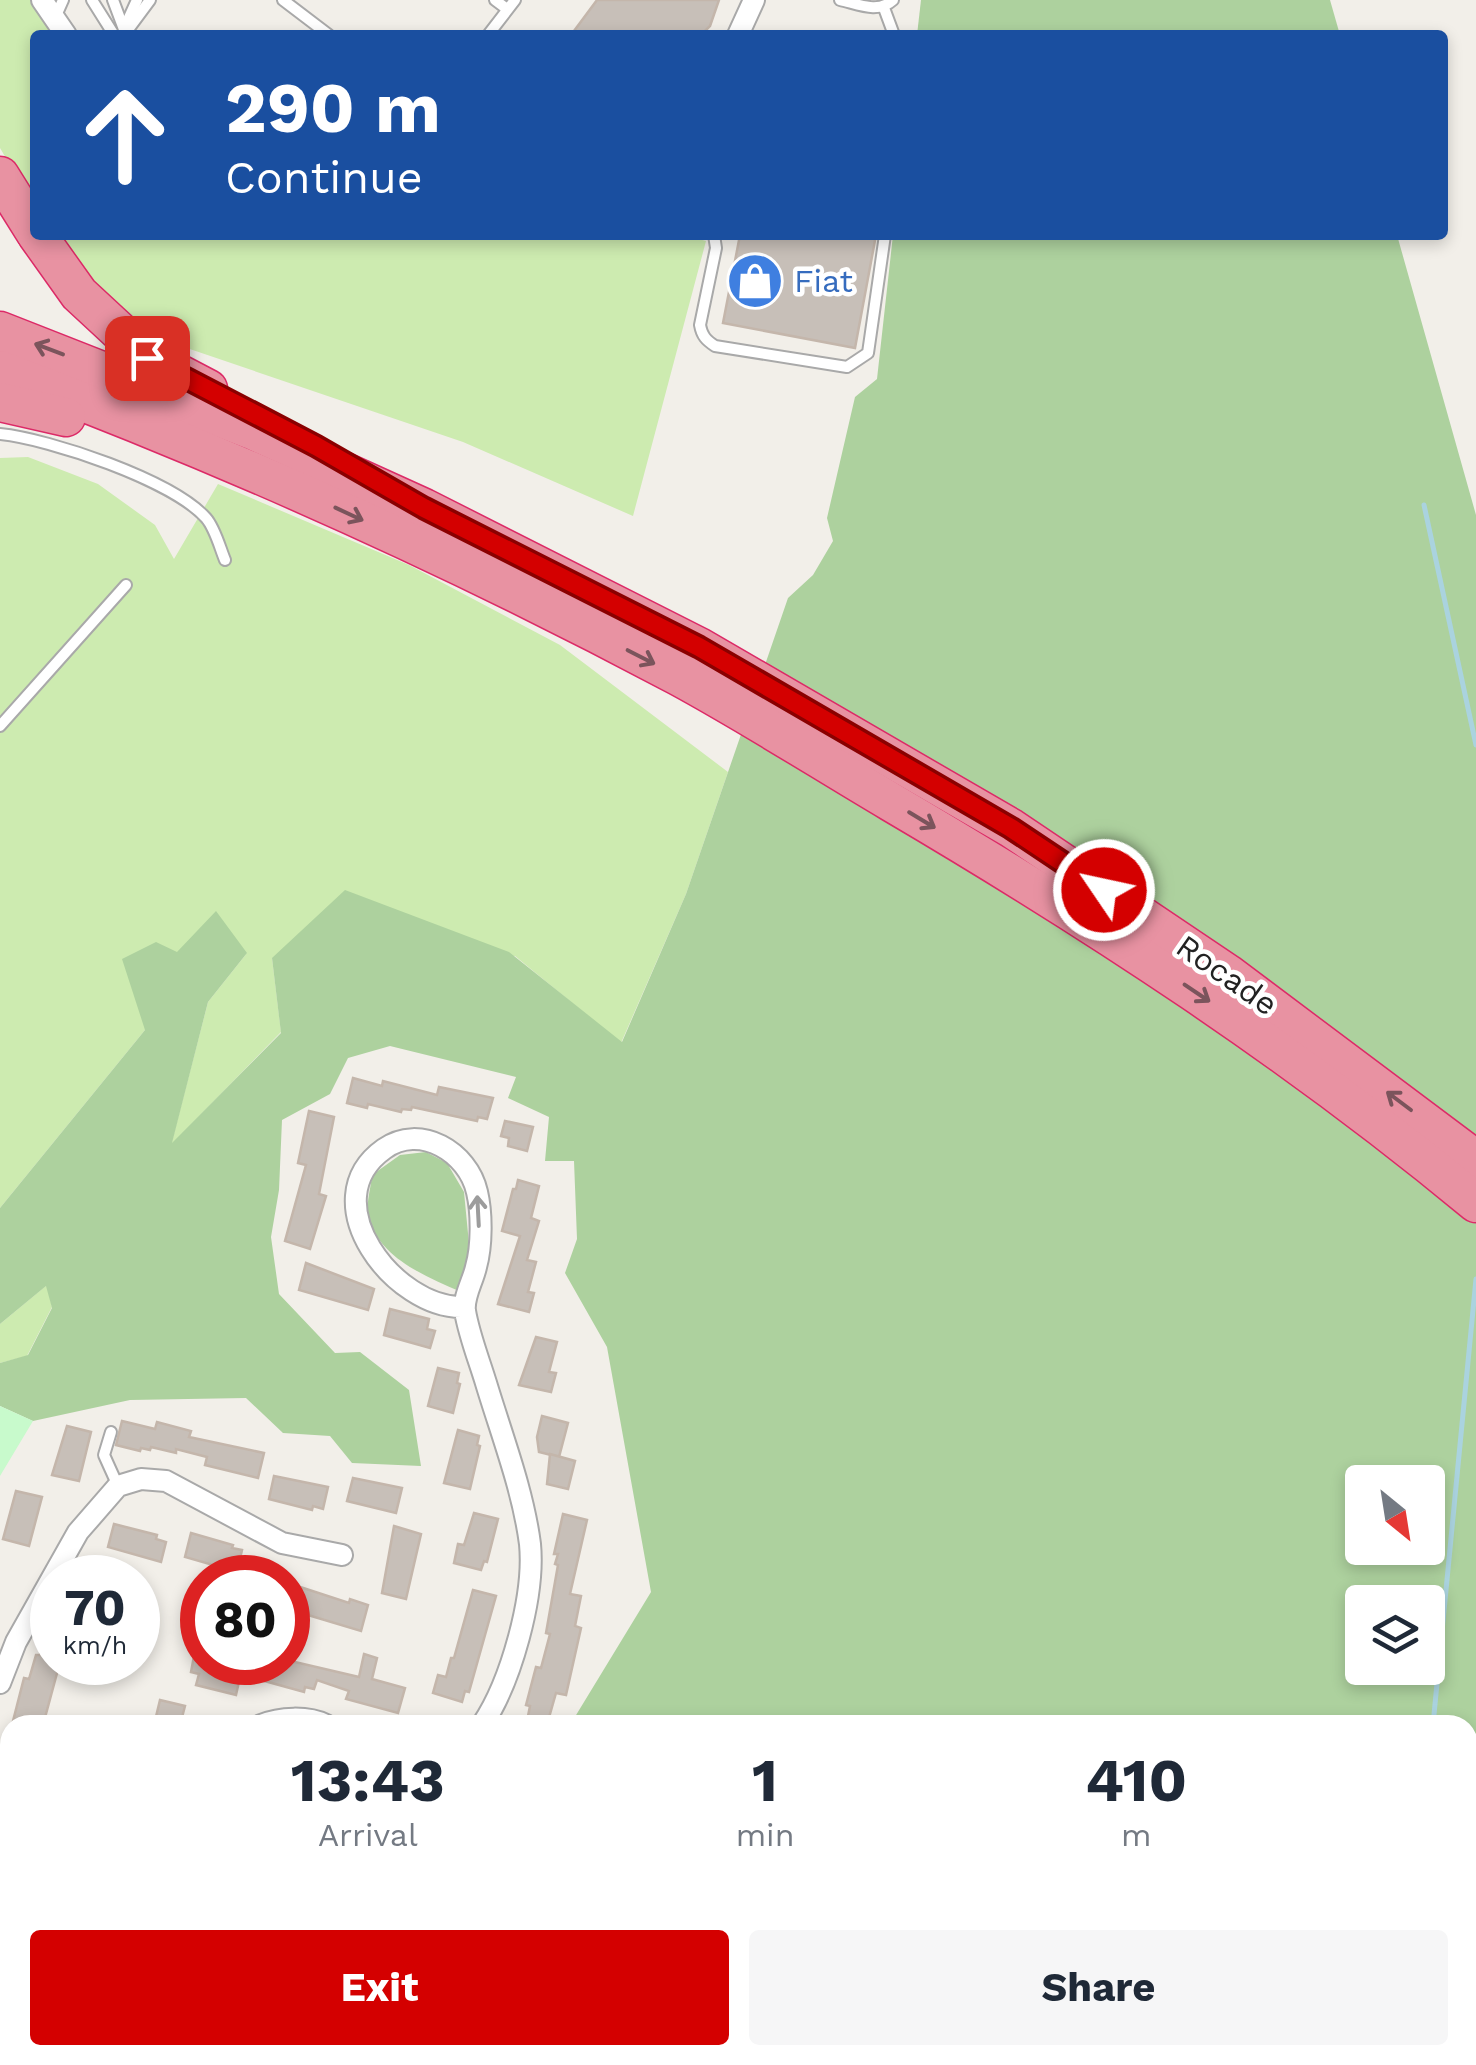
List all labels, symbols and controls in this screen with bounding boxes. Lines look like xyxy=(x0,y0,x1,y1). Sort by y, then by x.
text: 290 m xyxy=(225,67,441,149)
icon: ahead xyxy=(60,70,190,200)
text: Continue xyxy=(225,151,423,204)
shop icon: Fiat xyxy=(725,251,785,311)
place label: Fiat xyxy=(794,262,853,300)
pin xyxy=(105,316,190,401)
icon: arrive xyxy=(120,331,175,386)
one-way arrow xyxy=(35,339,66,357)
one-way arrow xyxy=(333,505,363,524)
one-way arrow xyxy=(625,648,655,667)
one-way arrow xyxy=(907,810,936,830)
position arrow xyxy=(1052,838,1156,942)
street label: Rocade xyxy=(1169,927,1285,1023)
one-way arrow xyxy=(1182,982,1210,1003)
one-way arrow xyxy=(1386,1090,1413,1111)
one-way arrow xyxy=(468,1196,487,1228)
north arrow xyxy=(1345,1465,1445,1565)
map controls xyxy=(1345,1465,1445,1685)
speed limit sign: 80 xyxy=(180,1555,310,1685)
text: 70 xyxy=(64,1578,126,1637)
button: layers xyxy=(1345,1585,1445,1685)
text: km/h xyxy=(63,1631,127,1660)
text: 13:43 xyxy=(291,1745,445,1816)
text: 1 xyxy=(752,1745,778,1816)
text: 410 xyxy=(1085,1745,1187,1816)
text: Arrival xyxy=(318,1816,418,1854)
text: min xyxy=(736,1816,794,1854)
text: m xyxy=(1121,1816,1151,1854)
button: Exit xyxy=(30,1930,729,2045)
button: Share xyxy=(749,1930,1448,2045)

